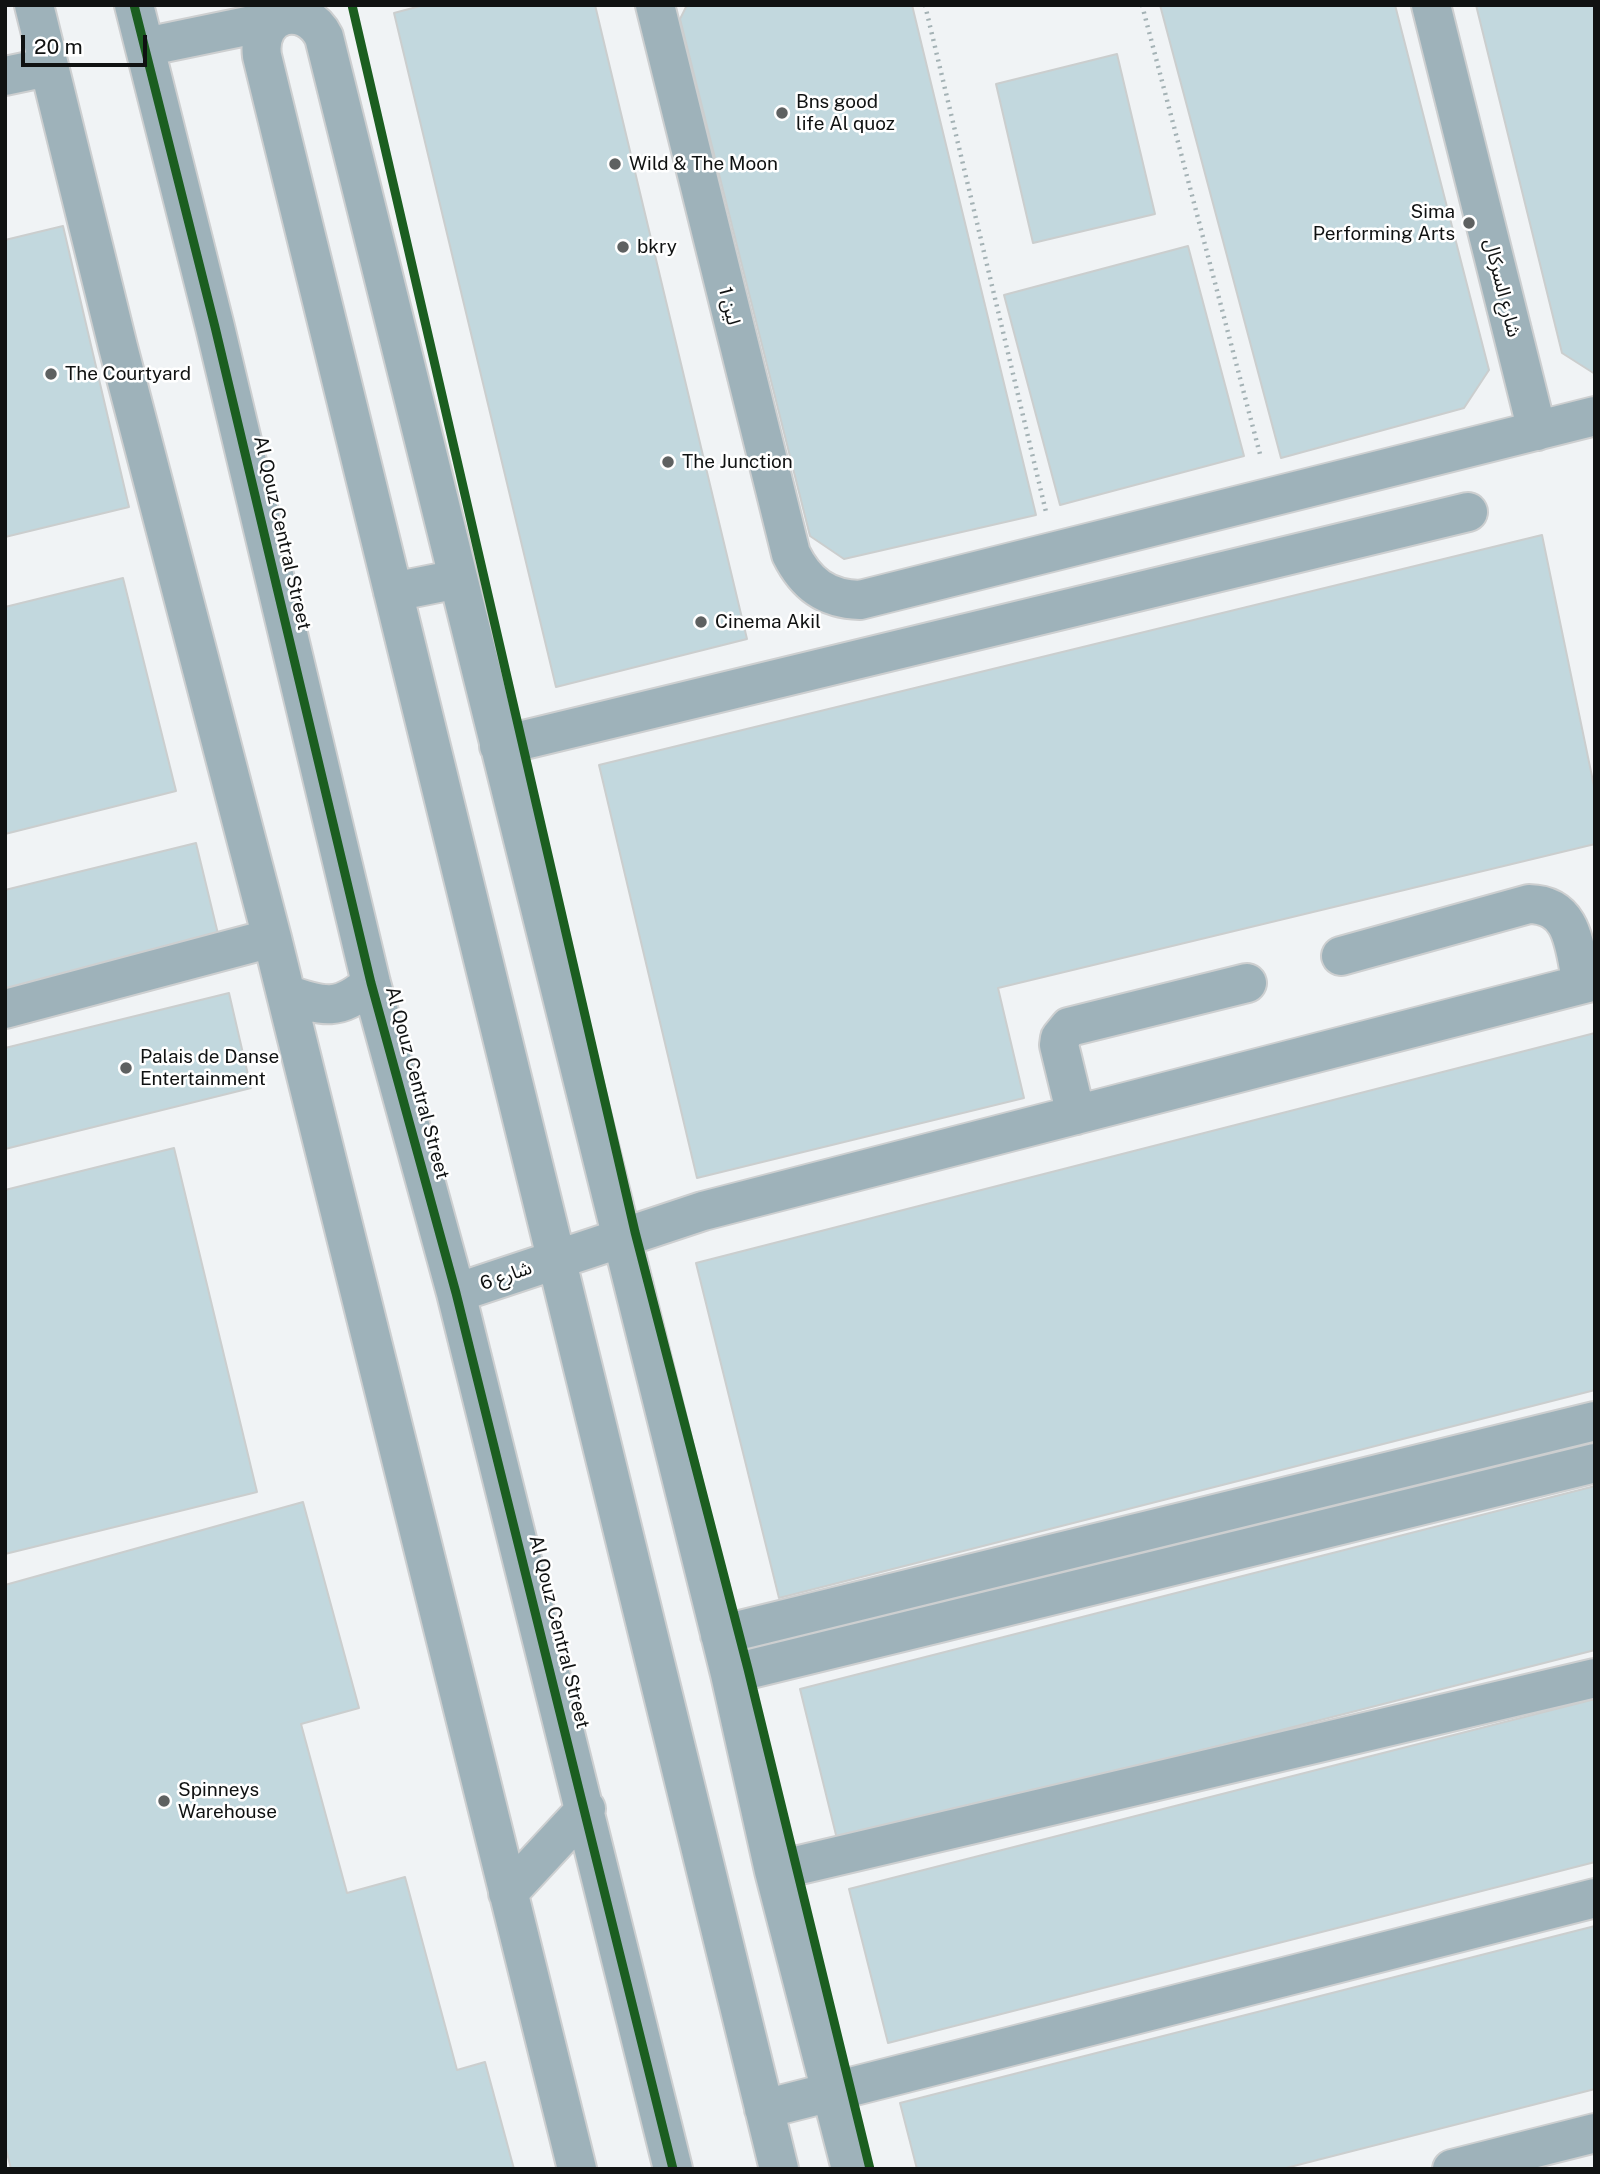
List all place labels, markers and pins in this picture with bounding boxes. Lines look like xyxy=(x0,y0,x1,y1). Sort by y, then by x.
place label: Bns good life Al quoz xyxy=(796,91,895,135)
marker: Bns good life Al quoz xyxy=(774,105,790,121)
place label: Wild & The Moon xyxy=(629,153,778,175)
marker: Wild & The Moon xyxy=(607,156,623,172)
place label: Sima Performing Arts xyxy=(1313,201,1455,245)
marker: Sima Performing Arts xyxy=(1461,215,1477,231)
place label: bkry xyxy=(637,236,677,258)
marker: bkry xyxy=(615,239,631,255)
place label: The Courtyard xyxy=(65,363,191,385)
marker: The Courtyard xyxy=(43,366,59,382)
place label: The Junction xyxy=(682,451,793,473)
marker: The Junction xyxy=(660,454,676,470)
place label: Cinema Akil xyxy=(715,611,821,633)
marker: Cinema Akil xyxy=(693,614,709,630)
place label: Palais de Danse Entertainment xyxy=(140,1046,279,1090)
marker: Palais de Danse Entertainment xyxy=(118,1060,134,1076)
place label: Spinneys Warehouse xyxy=(178,1779,277,1823)
marker: Spinneys Warehouse xyxy=(156,1793,172,1809)

